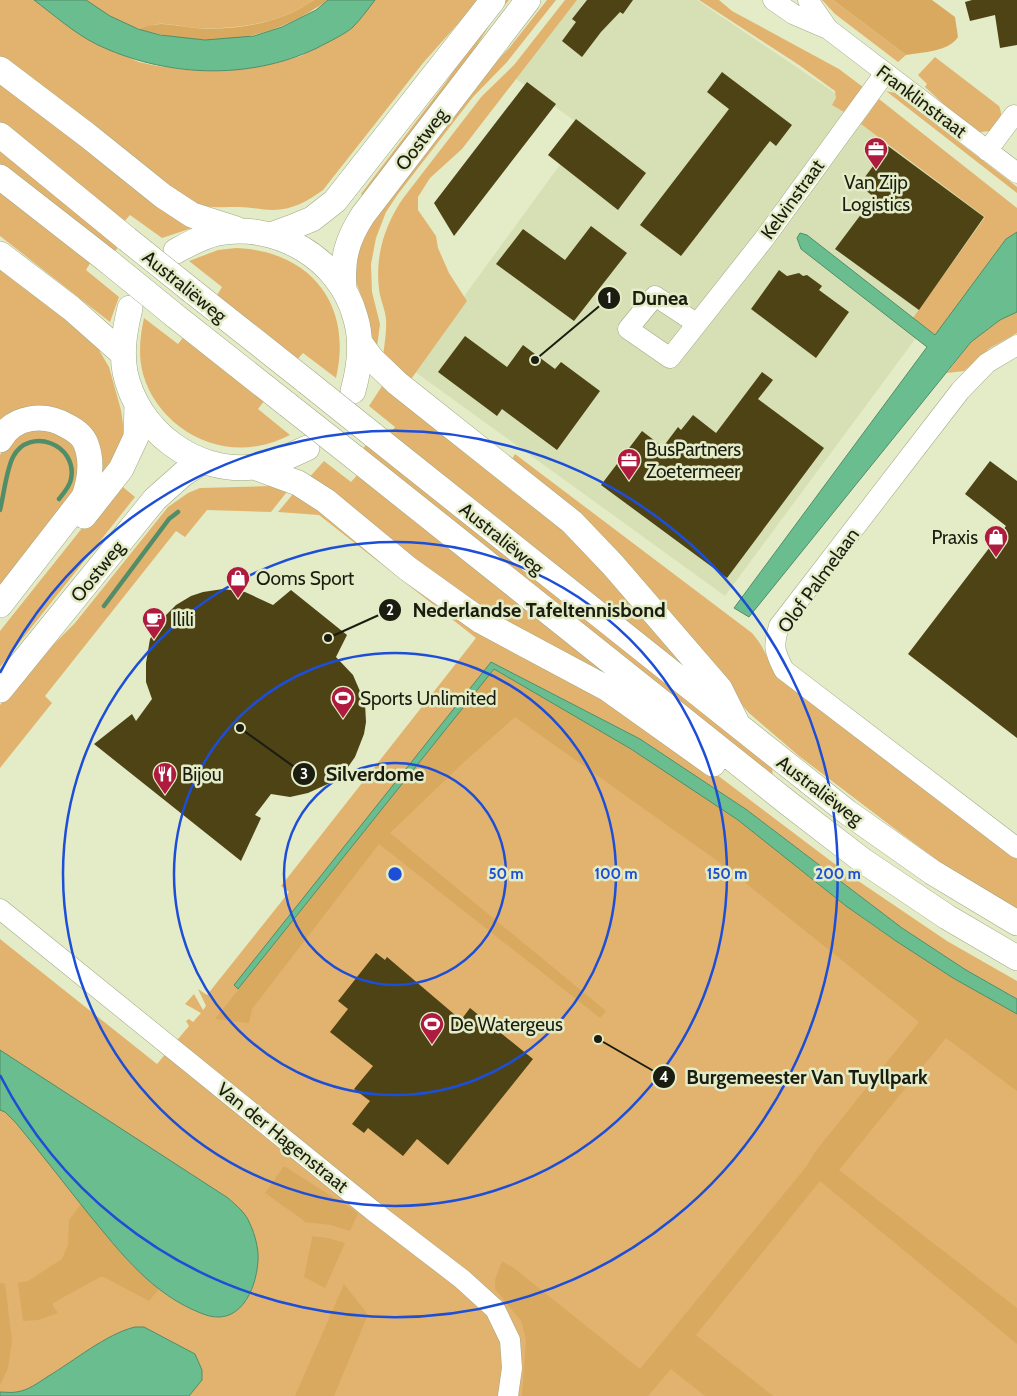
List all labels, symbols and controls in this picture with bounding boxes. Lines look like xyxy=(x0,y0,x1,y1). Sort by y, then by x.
street label: Franklinstraat xyxy=(872,60,972,143)
street label: Oostweg xyxy=(391,103,453,175)
office icon: Van Zijp Logistics xyxy=(863,136,889,170)
street label: Kelvinstraat xyxy=(756,155,829,244)
place label: Van Zijp Logistics xyxy=(842,171,910,216)
street label: Australiëweg xyxy=(138,245,232,328)
callout: Dunea xyxy=(596,280,698,315)
text: Dunea xyxy=(632,286,688,310)
text: 1 xyxy=(606,289,612,307)
place label: BusPartners Zoetermeer xyxy=(646,438,741,483)
office icon: BusPartners Zoetermeer xyxy=(616,447,642,481)
street label: Australiëweg xyxy=(455,497,549,580)
street label: Olof Palmelaan xyxy=(773,523,864,637)
shop icon: Praxis xyxy=(983,524,1009,558)
place label: Praxis xyxy=(931,526,978,549)
street label: Oostweg xyxy=(66,536,129,607)
shop icon: Ooms Sport xyxy=(225,565,251,599)
place label: Ooms Sport xyxy=(256,567,355,590)
callout: Nederlandse Tafeltennisbond xyxy=(377,592,675,627)
text: Nederlandse Tafeltennisbond xyxy=(412,598,666,622)
text: 2 xyxy=(386,601,394,619)
cafe icon: Ilili xyxy=(141,606,167,640)
place label: Ilili xyxy=(172,608,194,631)
sports icon: Sports Unlimited xyxy=(330,685,356,719)
place label: Sports Unlimited xyxy=(360,687,496,710)
street label: Australiëweg xyxy=(772,751,868,831)
callout: Silverdome xyxy=(291,756,434,791)
restaurant icon: Bijou xyxy=(152,761,178,795)
text: Silverdome xyxy=(326,762,424,786)
place label: Bijou xyxy=(182,763,222,786)
text: 3 xyxy=(300,765,308,783)
centre of rings xyxy=(386,865,404,883)
text: 50 m xyxy=(488,865,524,883)
text: 100 m xyxy=(594,865,638,883)
text: 150 m xyxy=(707,865,747,883)
text: 200 m xyxy=(815,865,861,883)
sports icon: De Watergeus xyxy=(419,1011,445,1045)
place label: De Watergeus xyxy=(450,1013,563,1036)
callout: Burgemeester Van Tuyllpark xyxy=(652,1059,938,1094)
text: Burgemeester Van Tuyllpark xyxy=(686,1065,928,1089)
text: 4 xyxy=(659,1068,669,1086)
street label: Van der Hagenstraat xyxy=(212,1077,353,1198)

